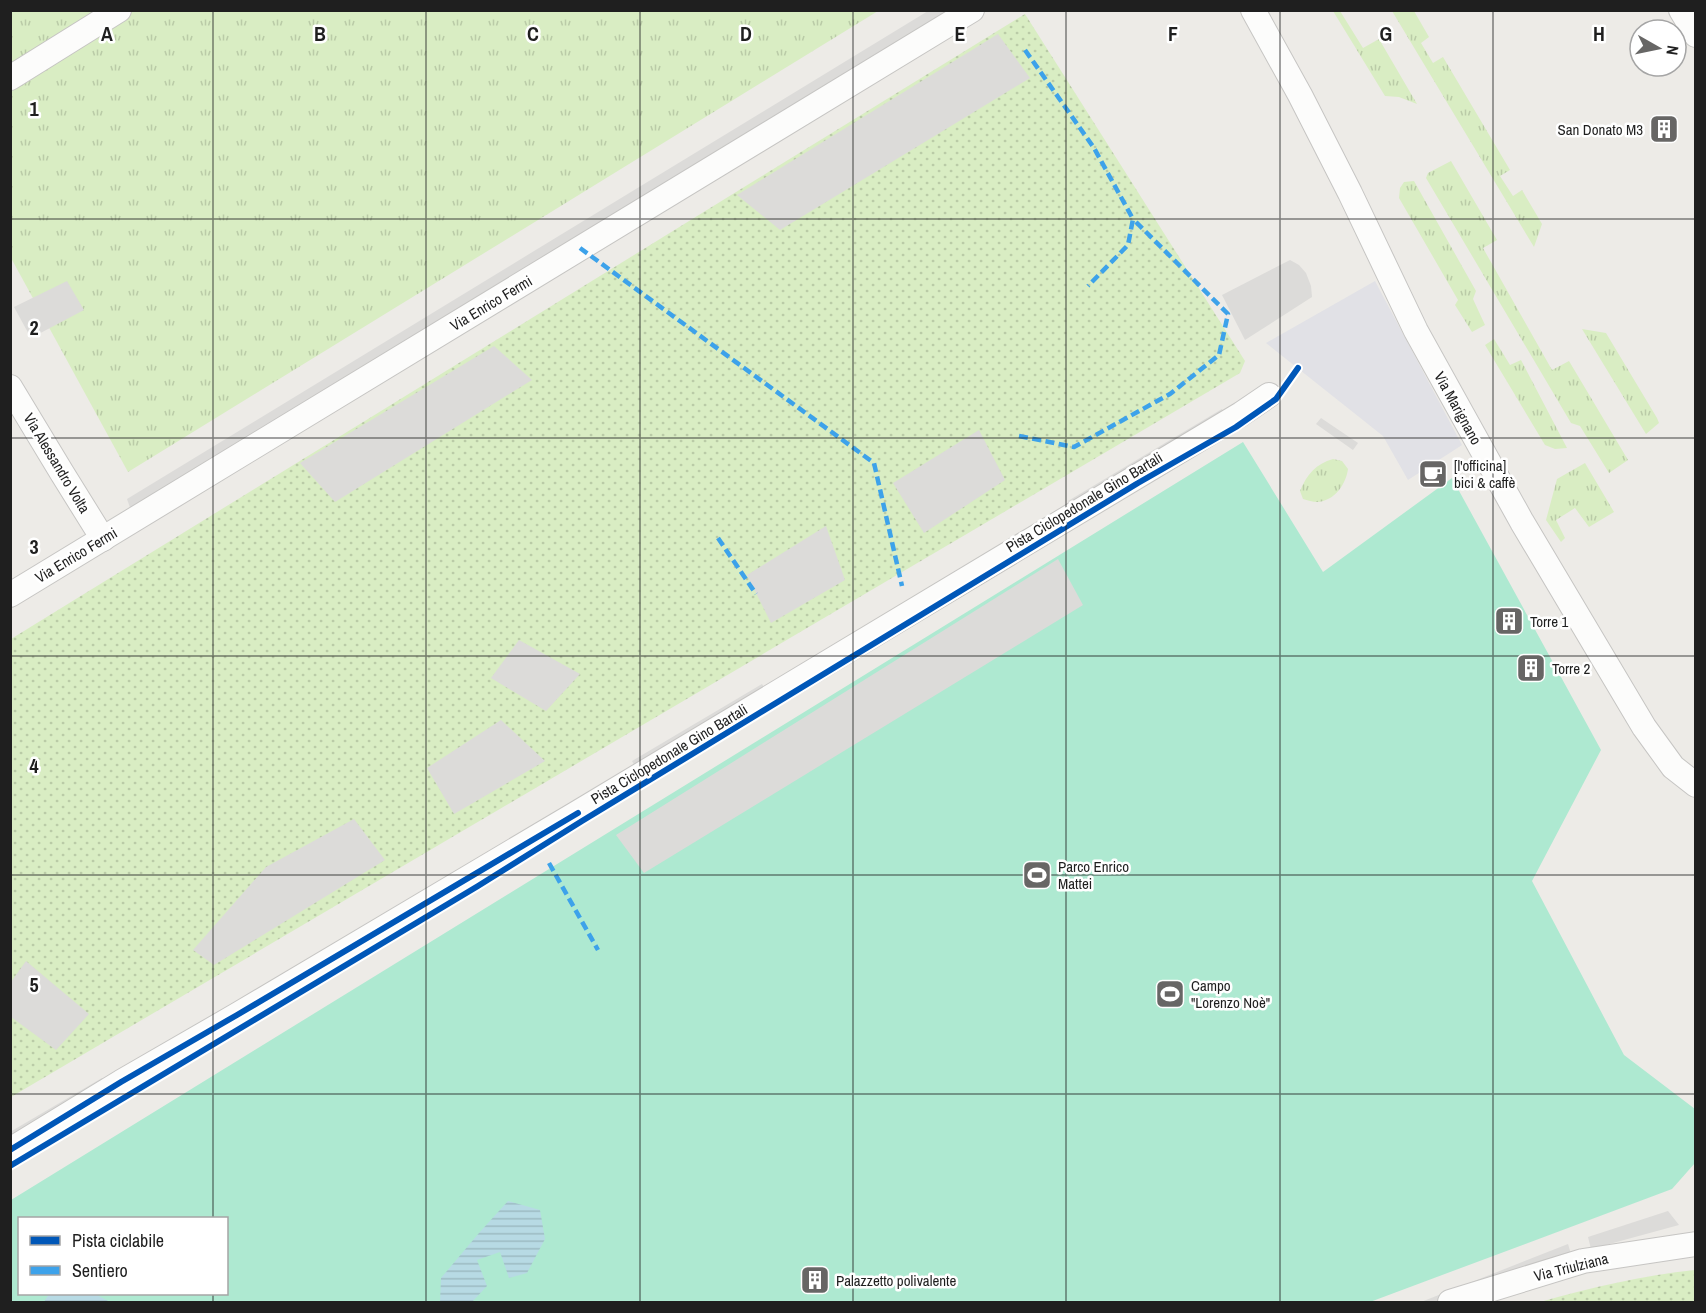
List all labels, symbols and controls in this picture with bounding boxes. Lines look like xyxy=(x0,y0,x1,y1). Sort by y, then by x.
north arrow xyxy=(1628,18,1688,78)
text: A xyxy=(101,20,113,47)
text: B xyxy=(314,20,326,47)
text: C xyxy=(527,20,539,47)
text: D xyxy=(740,20,752,47)
text: E xyxy=(955,20,966,47)
text: F xyxy=(1168,20,1178,47)
text: G xyxy=(1380,20,1392,47)
text: H xyxy=(1593,20,1605,47)
text: N xyxy=(1661,44,1684,57)
text: 1 xyxy=(29,95,39,122)
building icon: San Donato M3 xyxy=(1648,113,1680,145)
place label: San Donato M3 xyxy=(1558,119,1643,140)
street label: Via Enrico Fermi xyxy=(446,270,536,336)
text: 2 xyxy=(29,314,39,341)
street label: Via Marignano xyxy=(1429,368,1487,448)
street label: Via Alessandro Volta xyxy=(19,409,95,517)
street label: Pista Ciclopedonale Gino Bartali xyxy=(1002,447,1166,557)
place label: [l'officina] bici & caffè xyxy=(1454,455,1515,493)
cafe icon: [l'officina] bici & caffè xyxy=(1417,458,1449,490)
street label: Via Enrico Fermi xyxy=(31,522,121,588)
text: 3 xyxy=(29,533,39,560)
building icon: Torre 1 xyxy=(1493,605,1525,637)
place label: Torre 1 xyxy=(1530,611,1568,632)
building icon: Torre 2 xyxy=(1515,652,1547,684)
place label: Torre 2 xyxy=(1552,658,1590,679)
street label: Pista Ciclopedonale Gino Bartali xyxy=(587,699,751,809)
text: 4 xyxy=(29,752,39,779)
place label: Parco Enrico Mattei xyxy=(1058,856,1129,894)
sports icon: Parco Enrico Mattei xyxy=(1021,859,1053,891)
text: 5 xyxy=(29,971,39,998)
place label: Campo "Lorenzo Noè" xyxy=(1191,975,1270,1013)
sports icon: Campo "Lorenzo Noè" xyxy=(1154,978,1186,1010)
legend xyxy=(18,1217,228,1295)
text: Pista ciclabile xyxy=(72,1228,164,1253)
street label: Via Triulziana xyxy=(1532,1248,1610,1286)
text: Sentiero xyxy=(72,1258,128,1283)
building icon: Palazzetto polivalente xyxy=(799,1264,831,1296)
place label: Palazzetto polivalente xyxy=(836,1270,957,1291)

